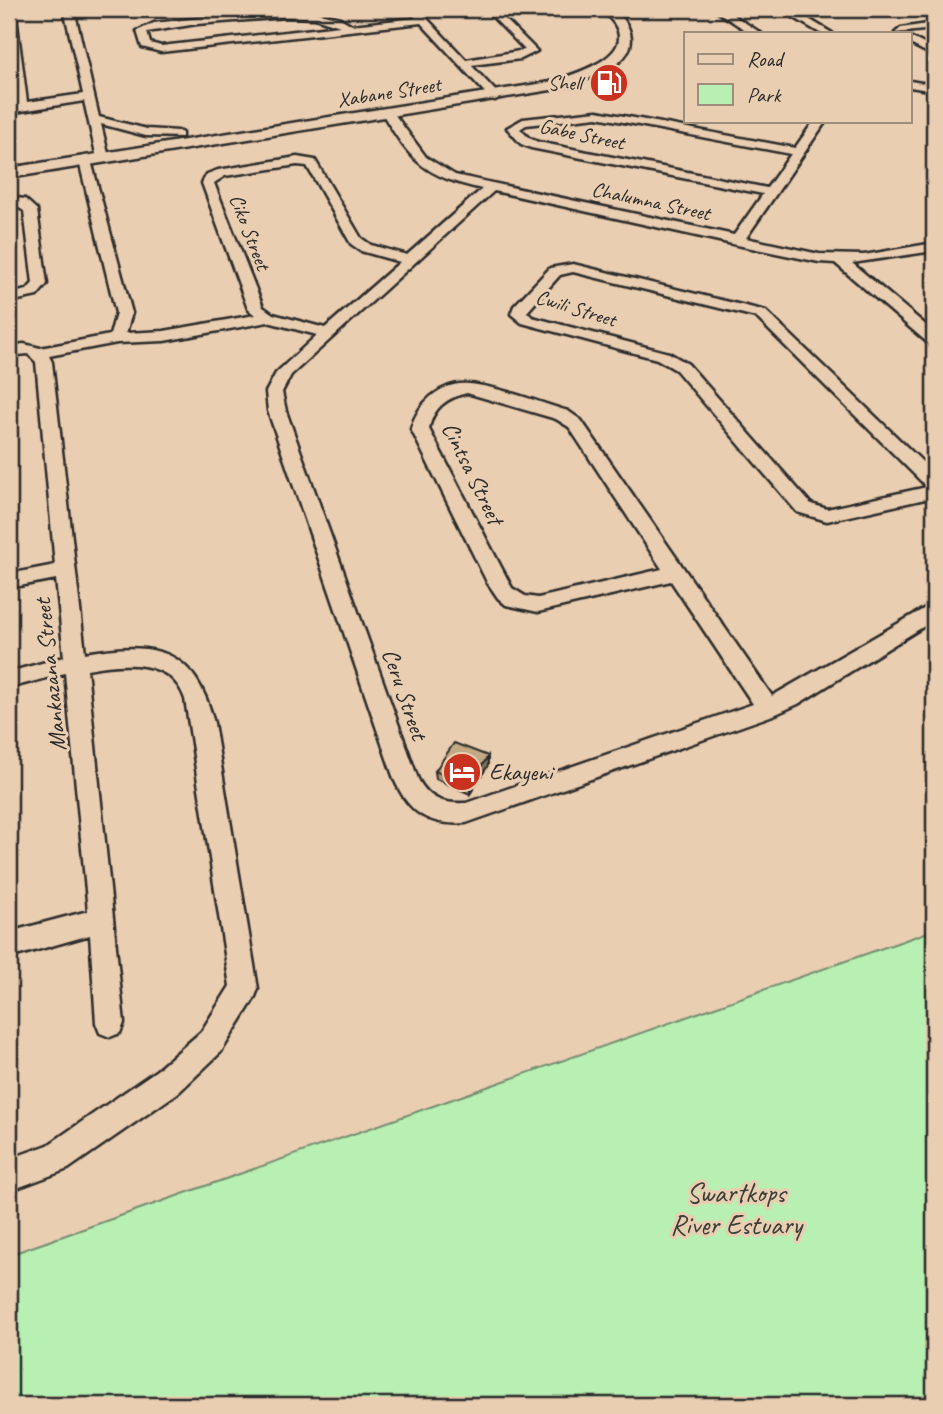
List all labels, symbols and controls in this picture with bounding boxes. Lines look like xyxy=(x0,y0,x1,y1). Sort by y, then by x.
legend xyxy=(684,32,912,122)
text: Road xyxy=(747,46,786,72)
fuel station icon: Shell xyxy=(588,62,630,104)
place label: Shell xyxy=(548,70,585,96)
street label: Xabane Street xyxy=(335,71,445,113)
text: Park xyxy=(747,82,782,108)
street label: Gabe Street xyxy=(537,112,629,156)
street label: Chalumna Street xyxy=(589,176,715,227)
street label: Ciko Street xyxy=(224,190,277,276)
street label: Cwili Street xyxy=(533,283,621,333)
street label: Cintsa Street xyxy=(435,417,512,532)
street label: Mankazana Street xyxy=(27,595,73,753)
street label: Ceru Street xyxy=(375,645,435,745)
hotel icon: Ekayeni xyxy=(441,751,483,793)
place label: Ekayeni xyxy=(489,757,556,787)
park label: Swartkops River Estuary xyxy=(670,1175,804,1242)

